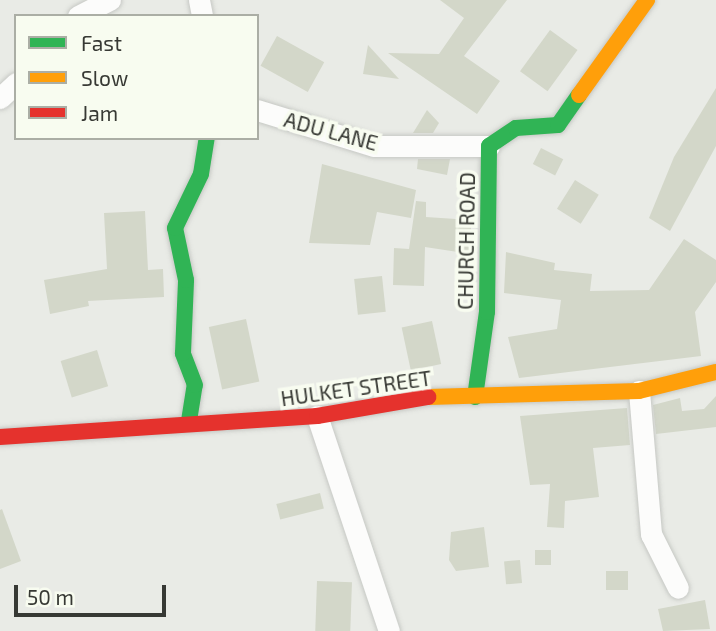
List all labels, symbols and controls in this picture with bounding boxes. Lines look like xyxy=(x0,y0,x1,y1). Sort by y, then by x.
legend xyxy=(14,14,259,140)
text: Fast xyxy=(81,30,122,55)
text: Slow xyxy=(81,65,128,90)
text: Jam xyxy=(81,100,118,125)
street label: ADU LANE xyxy=(281,106,381,156)
street label: CHURCH ROAD xyxy=(452,172,480,310)
street label: HULKET STREET xyxy=(279,365,433,411)
scale bar xyxy=(18,572,170,616)
text: 50 m xyxy=(27,584,74,609)

